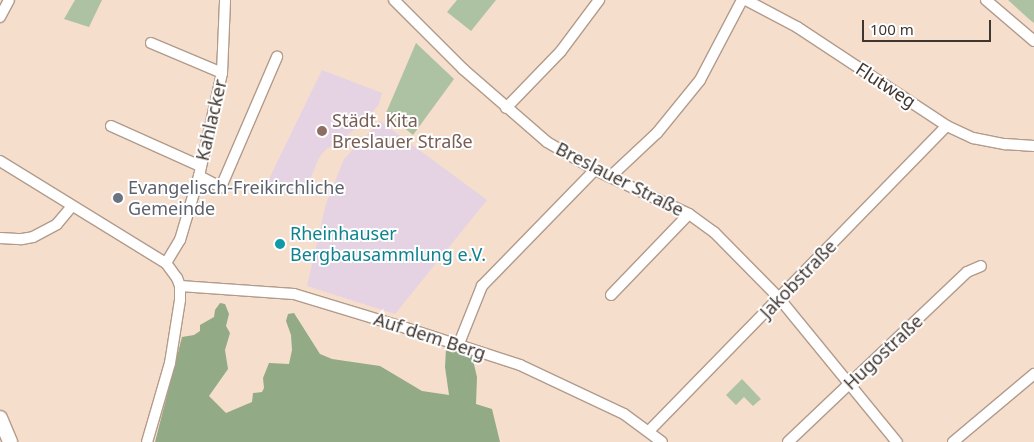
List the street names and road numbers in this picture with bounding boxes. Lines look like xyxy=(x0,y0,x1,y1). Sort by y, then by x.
street label: Flutweg xyxy=(852,58,920,112)
street label: Kahlacker xyxy=(191,77,231,163)
street label: Breslauer Straße xyxy=(552,137,688,221)
street label: Jakobstraße xyxy=(755,235,841,323)
street label: Auf dem Berg xyxy=(371,308,489,364)
street label: Hugostraße xyxy=(839,310,927,394)

